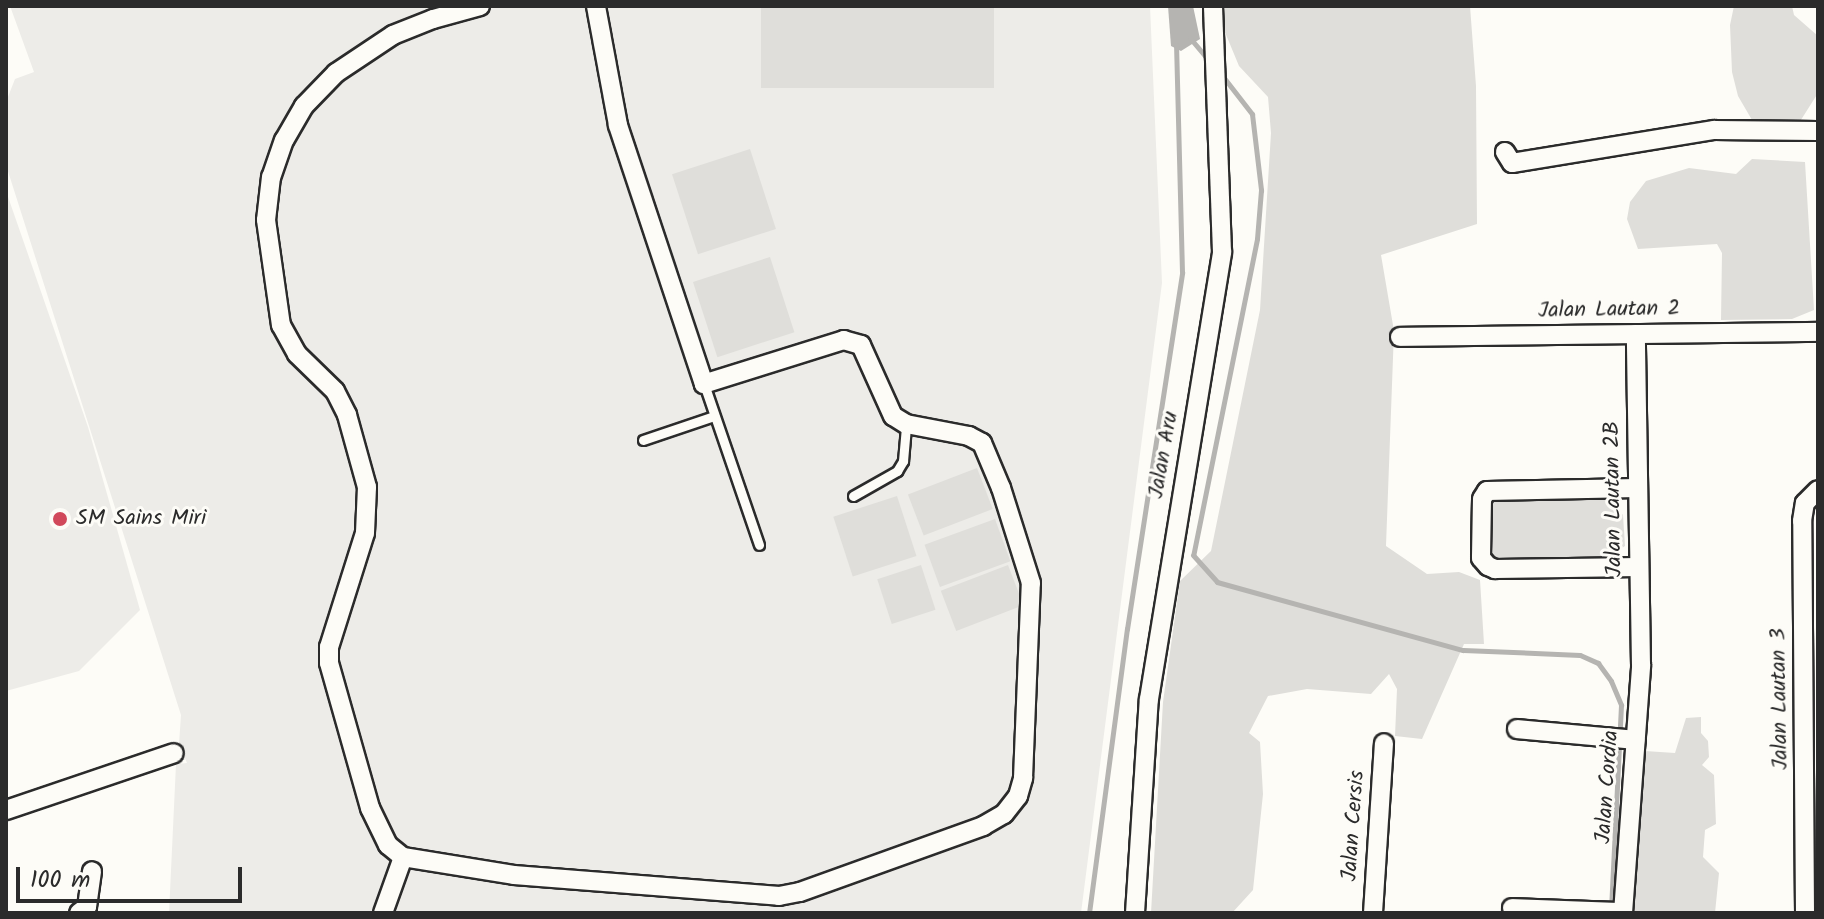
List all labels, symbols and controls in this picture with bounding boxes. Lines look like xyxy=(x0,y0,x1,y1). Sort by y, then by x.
street label: Jalan Lautan 2 xyxy=(1538,296,1680,324)
street label: Jalan Aru xyxy=(1143,409,1185,501)
street label: Jalan Lautan 2B xyxy=(1599,421,1629,577)
place label: SM Sains Miri xyxy=(76,506,206,532)
marker: SM Sains Miri xyxy=(51,510,69,528)
street label: Jalan Lautan 3 xyxy=(1766,628,1794,770)
street label: Jalan Cordia xyxy=(1591,729,1625,845)
street label: Jalan Cersis xyxy=(1337,770,1371,882)
scale bar xyxy=(20,851,246,901)
text: 100 m xyxy=(30,861,90,900)

